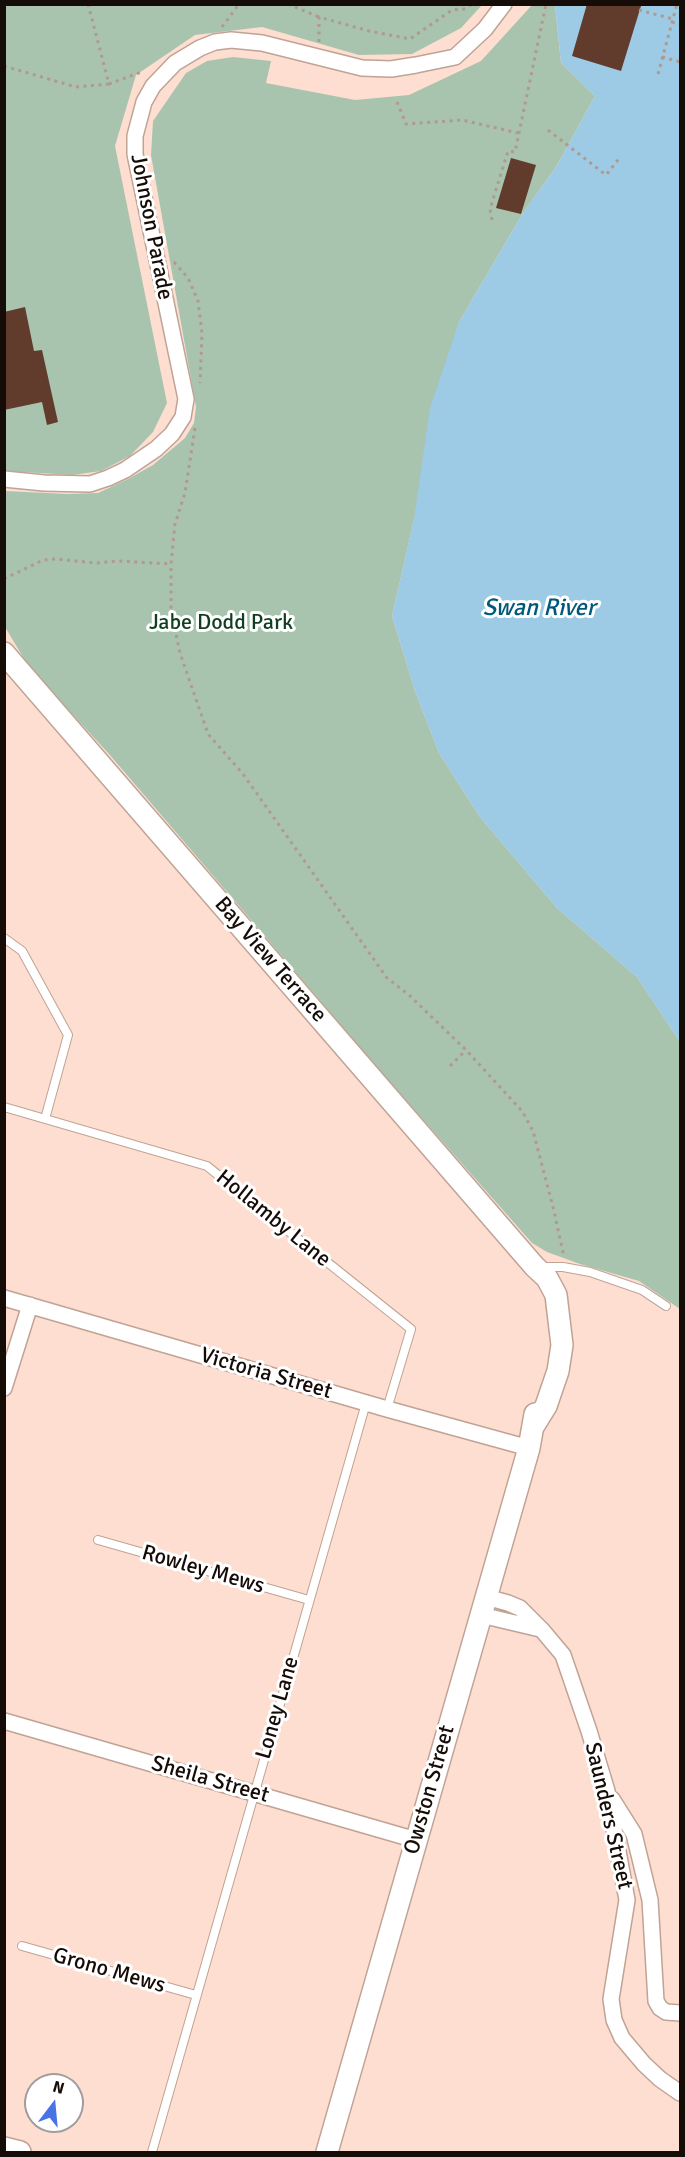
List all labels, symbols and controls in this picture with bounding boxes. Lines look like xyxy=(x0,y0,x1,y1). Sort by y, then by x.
street label: Johnson Parade xyxy=(124,152,178,302)
water label: Swan River xyxy=(483,595,595,623)
park label: Jabe Dodd Park xyxy=(149,610,293,636)
street label: Bay View Terrace xyxy=(208,892,332,1028)
street label: Hollamby Lane xyxy=(210,1165,336,1273)
street label: Victoria Street xyxy=(197,1343,335,1405)
street label: Rowley Mews xyxy=(139,1540,267,1600)
street label: Loney Lane xyxy=(251,1654,305,1762)
street label: Owston Street xyxy=(399,1722,461,1858)
street label: Saunders Street xyxy=(578,1740,638,1892)
street label: Sheila Street xyxy=(148,1751,272,1809)
street label: Grono Mews xyxy=(50,1942,168,2000)
north arrow xyxy=(24,2073,84,2133)
text: N xyxy=(50,2076,67,2099)

